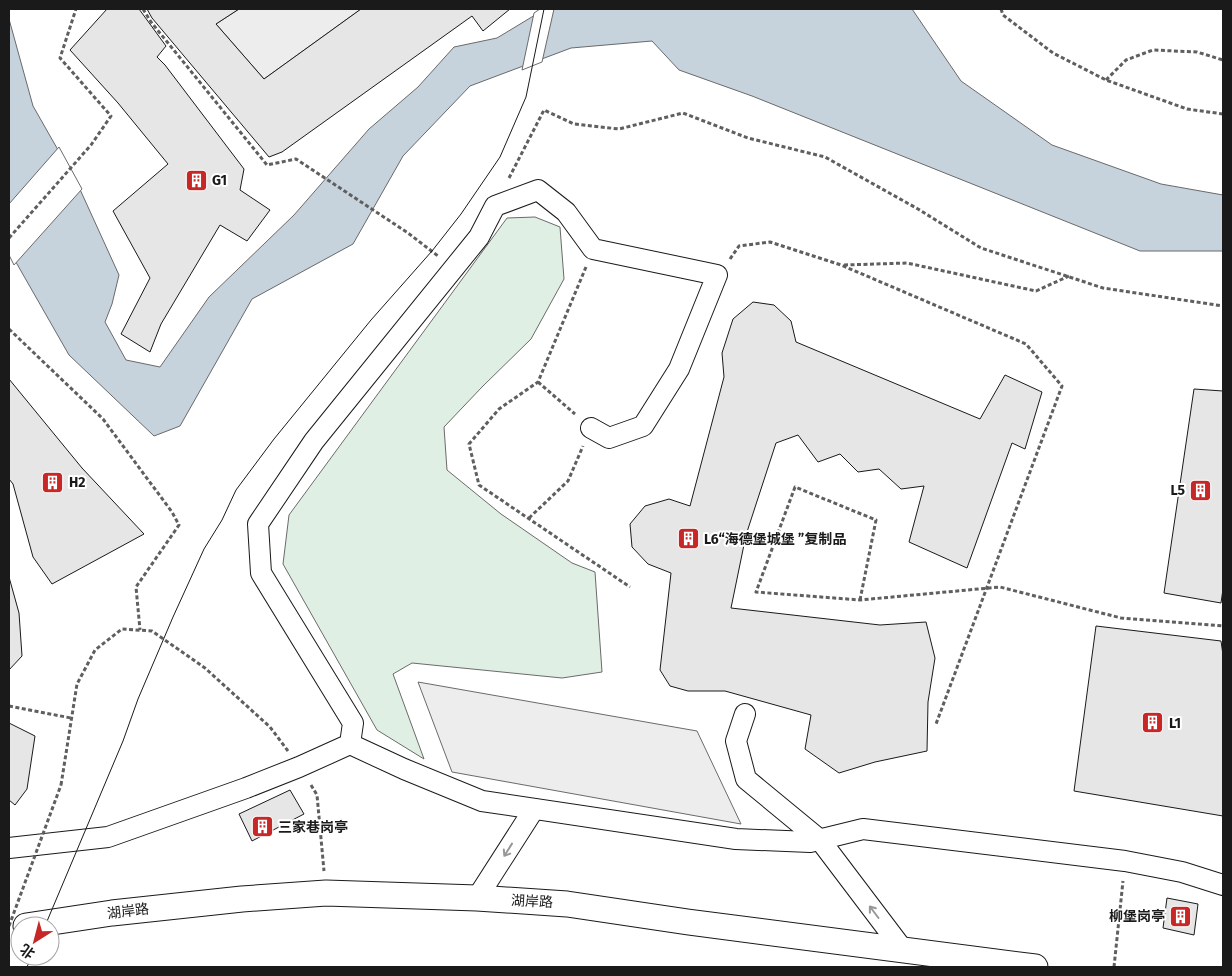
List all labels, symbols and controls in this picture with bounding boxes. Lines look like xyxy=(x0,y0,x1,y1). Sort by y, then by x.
building icon: G1 xyxy=(184,168,208,192)
place label: G1 xyxy=(212,172,227,189)
building icon: H2 xyxy=(41,470,65,494)
place label: H2 xyxy=(69,474,86,491)
building icon: L5 xyxy=(1189,478,1213,502)
place label: L5 xyxy=(1170,482,1185,499)
building icon: L6“海德堡城堡 ”复制品 xyxy=(676,527,700,551)
place label: L6“海德堡城堡 ”复制品 xyxy=(704,531,846,548)
building icon: L1 xyxy=(1141,711,1165,735)
place label: L1 xyxy=(1169,715,1181,732)
building icon: 三家巷岗亭 xyxy=(250,815,274,839)
place label: 三家巷岗亭 xyxy=(278,819,348,836)
one-way arrow xyxy=(502,843,512,857)
street label: 湖岸路 xyxy=(511,892,553,911)
street label: 湖岸路 xyxy=(106,901,150,922)
building icon: 柳堡岗亭 xyxy=(1169,904,1193,928)
one-way arrow xyxy=(869,906,880,919)
place label: 柳堡岗亭 xyxy=(1109,908,1165,925)
north arrow xyxy=(10,916,60,966)
text: 北 xyxy=(17,940,38,962)

